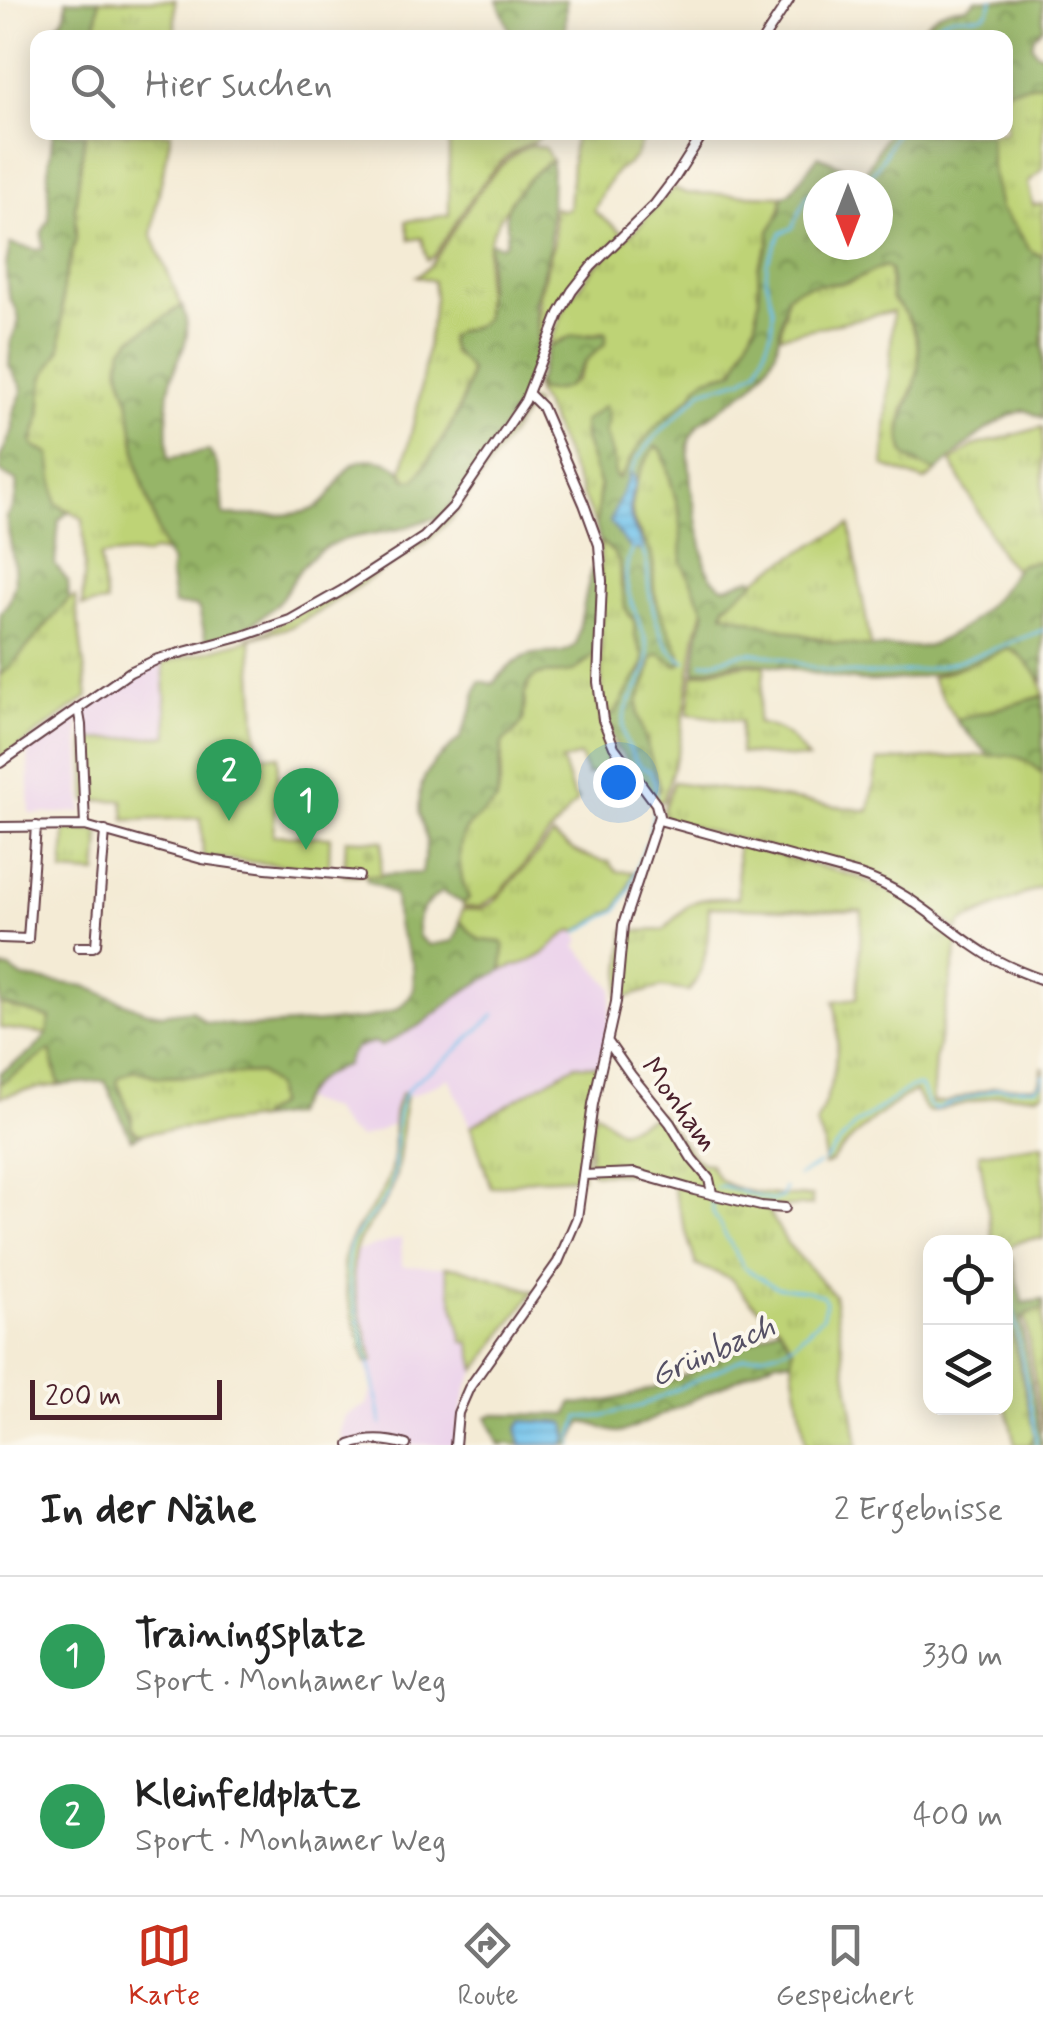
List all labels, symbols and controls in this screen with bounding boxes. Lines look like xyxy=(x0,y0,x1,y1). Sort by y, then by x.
search box xyxy=(30,30,1013,140)
icon: search xyxy=(65,58,120,113)
text: Hier suchen xyxy=(145,61,333,110)
north arrow xyxy=(803,170,893,260)
pin: 2 xyxy=(196,738,262,821)
your location xyxy=(593,757,644,808)
pin: 1 xyxy=(274,768,338,850)
street label: Monham xyxy=(631,1050,726,1160)
map controls xyxy=(923,1235,1013,1415)
button: locate xyxy=(923,1235,1013,1325)
water label: Grünbach xyxy=(644,1306,782,1398)
button: layers xyxy=(923,1325,1013,1415)
scale bar xyxy=(30,1375,222,1420)
text: 200 m xyxy=(45,1379,121,1416)
text: In der Nähe xyxy=(40,1483,257,1538)
text: 2 Ergebnisse xyxy=(834,1489,1003,1531)
text: Trainingsplatz xyxy=(135,1611,365,1660)
text: 1 xyxy=(65,1635,80,1677)
text: 330 m xyxy=(922,1635,1003,1677)
text: Sport · Monhamer Weg xyxy=(135,1660,446,1702)
text: Kleinfeldplatz xyxy=(135,1771,361,1820)
text: 2 xyxy=(65,1795,80,1837)
text: 400 m xyxy=(913,1795,1003,1837)
text: Sport · Monhamer Weg xyxy=(135,1820,446,1862)
tab: Karte xyxy=(129,1918,200,2015)
tab: Route xyxy=(457,1918,518,2015)
tab: Gespeichert xyxy=(776,1918,914,2015)

